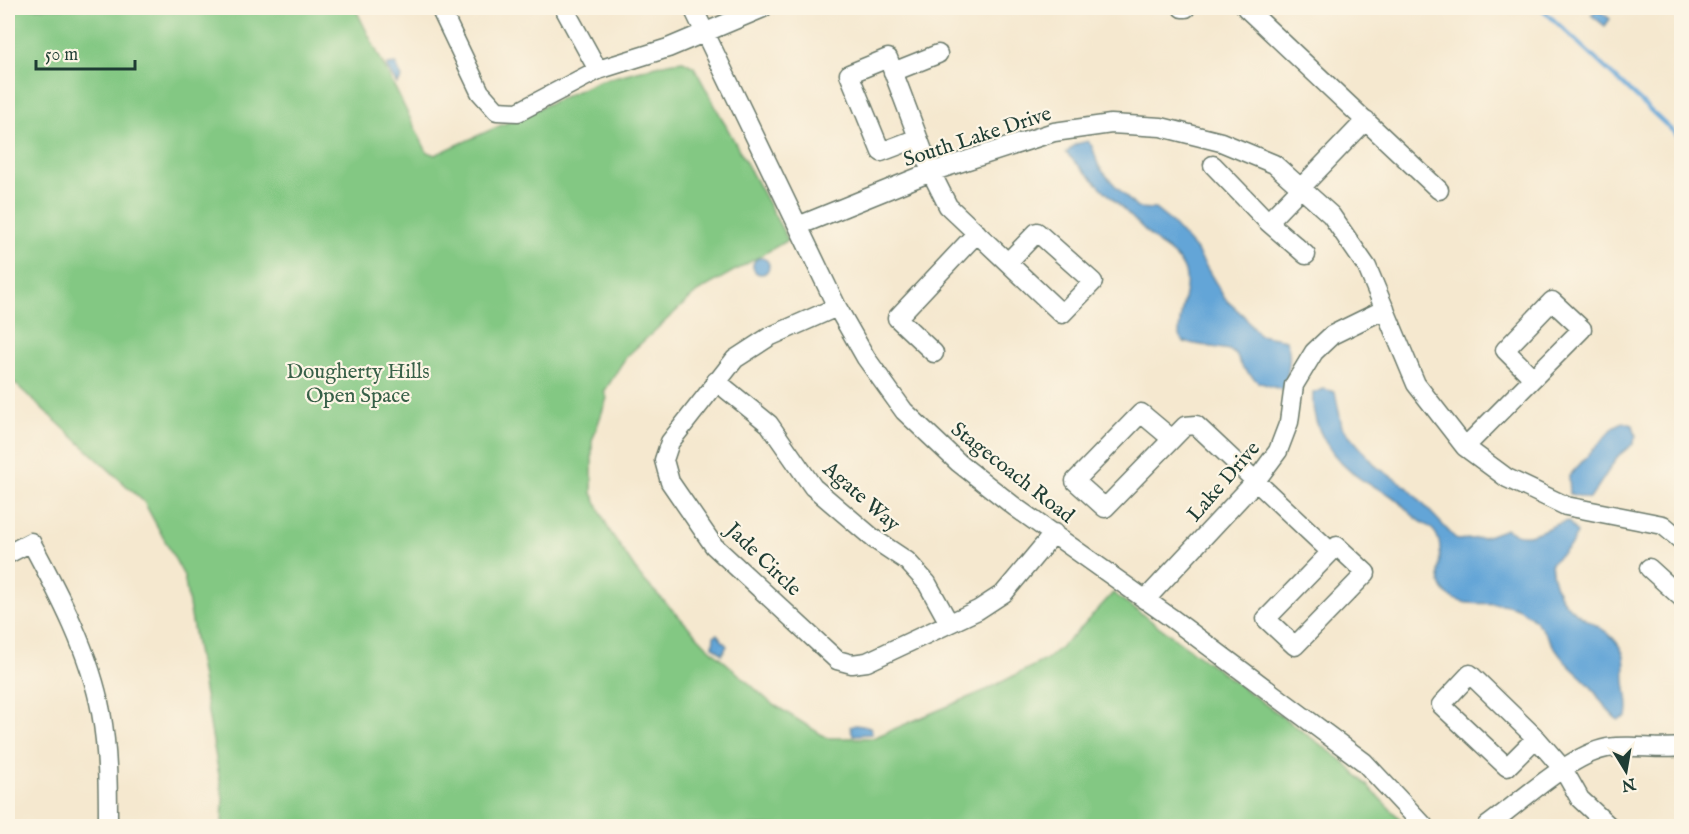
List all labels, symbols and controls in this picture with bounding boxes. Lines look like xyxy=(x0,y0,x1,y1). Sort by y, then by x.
scale bar xyxy=(36,33,135,71)
text: 50 m xyxy=(45,44,78,67)
street label: South Lake Drive xyxy=(900,101,1055,174)
park label: Dougherty Hills Open Space xyxy=(286,359,430,410)
street label: Stagecoach Road xyxy=(945,416,1080,530)
street label: Lake Drive xyxy=(1182,436,1267,528)
street label: Agate Way xyxy=(816,455,906,539)
street label: Jade Circle xyxy=(718,516,807,603)
north arrow xyxy=(1596,741,1656,801)
text: N xyxy=(1620,772,1638,795)

